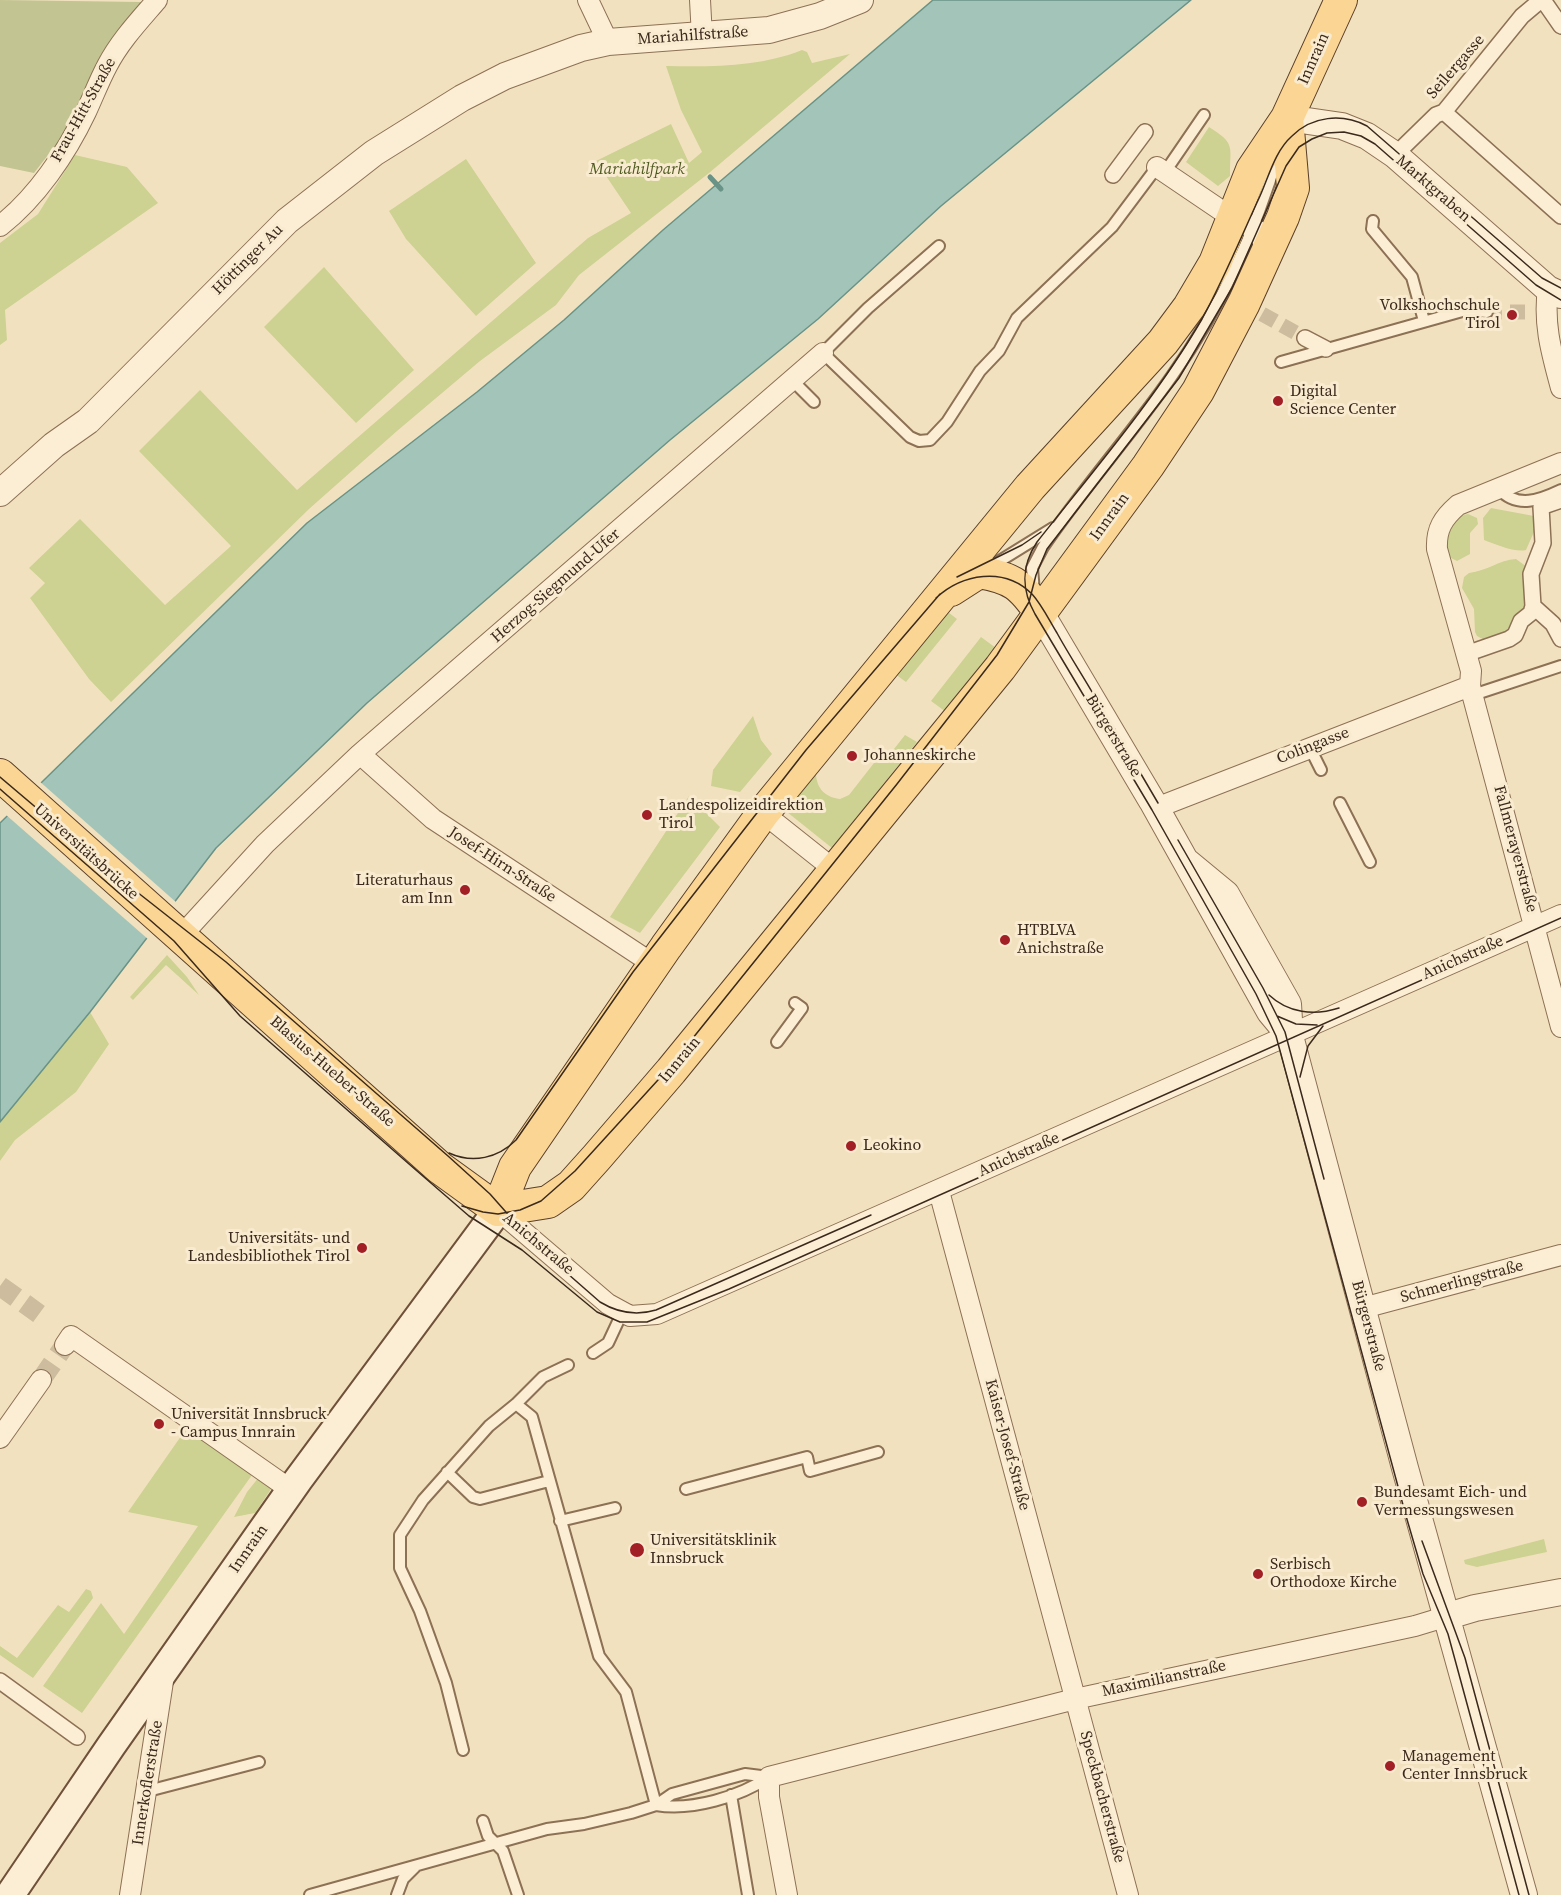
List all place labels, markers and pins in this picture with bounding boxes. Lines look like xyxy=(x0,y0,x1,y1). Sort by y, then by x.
place label: Volkshochschule Tirol xyxy=(1380,296,1500,334)
marker: Volkshochschule Tirol xyxy=(1505,308,1519,322)
place label: Digital Science Center xyxy=(1290,382,1396,420)
marker: Digital Science Center xyxy=(1271,394,1285,408)
place label: Johanneskirche xyxy=(864,746,976,766)
marker: Johanneskirche xyxy=(845,749,859,763)
place label: Landespolizeidirektion Tirol xyxy=(659,796,824,834)
marker: Landespolizeidirektion Tirol xyxy=(640,808,654,822)
place label: Literaturhaus am Inn xyxy=(355,871,453,909)
marker: Literaturhaus am Inn xyxy=(458,883,472,897)
place label: HTBLVA Anichstraße xyxy=(1017,921,1104,959)
marker: HTBLVA Anichstraße xyxy=(998,933,1012,947)
place label: Leokino xyxy=(863,1136,921,1156)
marker: Leokino xyxy=(844,1139,858,1153)
place label: Universitäts- und Landesbibliothek Tirol xyxy=(188,1229,350,1267)
marker: Universitäts- und Landesbibliothek Tirol xyxy=(355,1241,369,1255)
place label: Universität Innsbruck - Campus Innrain xyxy=(171,1405,327,1443)
marker: Universität Innsbruck - Campus Innrain xyxy=(152,1417,166,1431)
place label: Bundesamt Eich- und Vermessungswesen xyxy=(1374,1483,1527,1521)
marker: Bundesamt Eich- und Vermessungswesen xyxy=(1355,1495,1369,1509)
place label: Universitätsklinik Innsbruck xyxy=(650,1531,776,1569)
marker: Universitätsklinik Innsbruck xyxy=(628,1541,646,1559)
place label: Serbisch Orthodoxe Kirche xyxy=(1270,1555,1397,1593)
marker: Serbisch Orthodoxe Kirche xyxy=(1251,1567,1265,1581)
place label: Management Center Innsbruck xyxy=(1402,1747,1527,1785)
marker: Management Center Innsbruck xyxy=(1383,1759,1397,1773)

